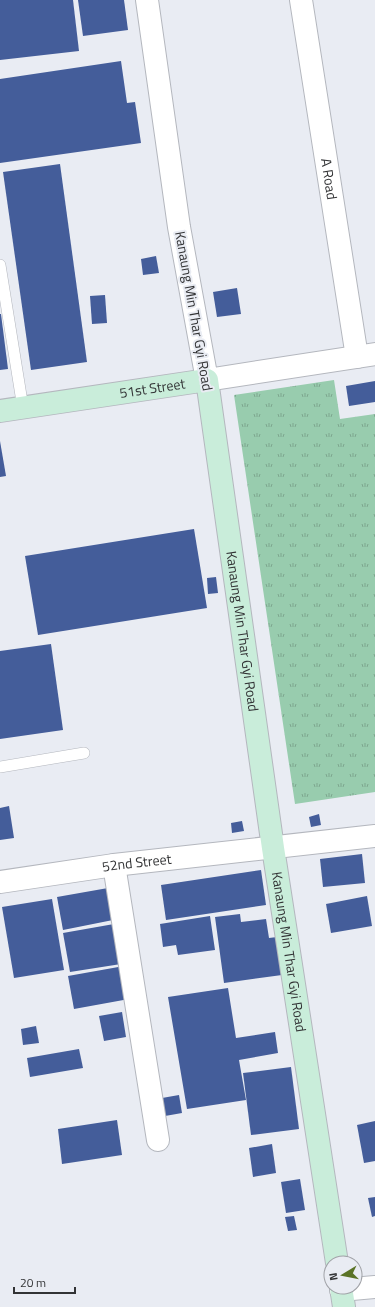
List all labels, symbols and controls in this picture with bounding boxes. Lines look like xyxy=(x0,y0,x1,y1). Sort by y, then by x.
street label: A Road xyxy=(316,156,343,201)
street label: Kanaung Min Thar Gyi Road xyxy=(170,229,219,392)
street label: 51st Street xyxy=(118,372,187,403)
street label: Kanaung Min Thar Gyi Road xyxy=(221,549,265,713)
street label: 52nd Street xyxy=(100,848,172,877)
street label: Kanaung Min Thar Gyi Road xyxy=(267,870,312,1033)
north arrow xyxy=(323,1255,363,1295)
scale bar xyxy=(14,1269,75,1295)
text: N xyxy=(325,1272,342,1282)
text: 20 m xyxy=(20,1273,46,1292)

